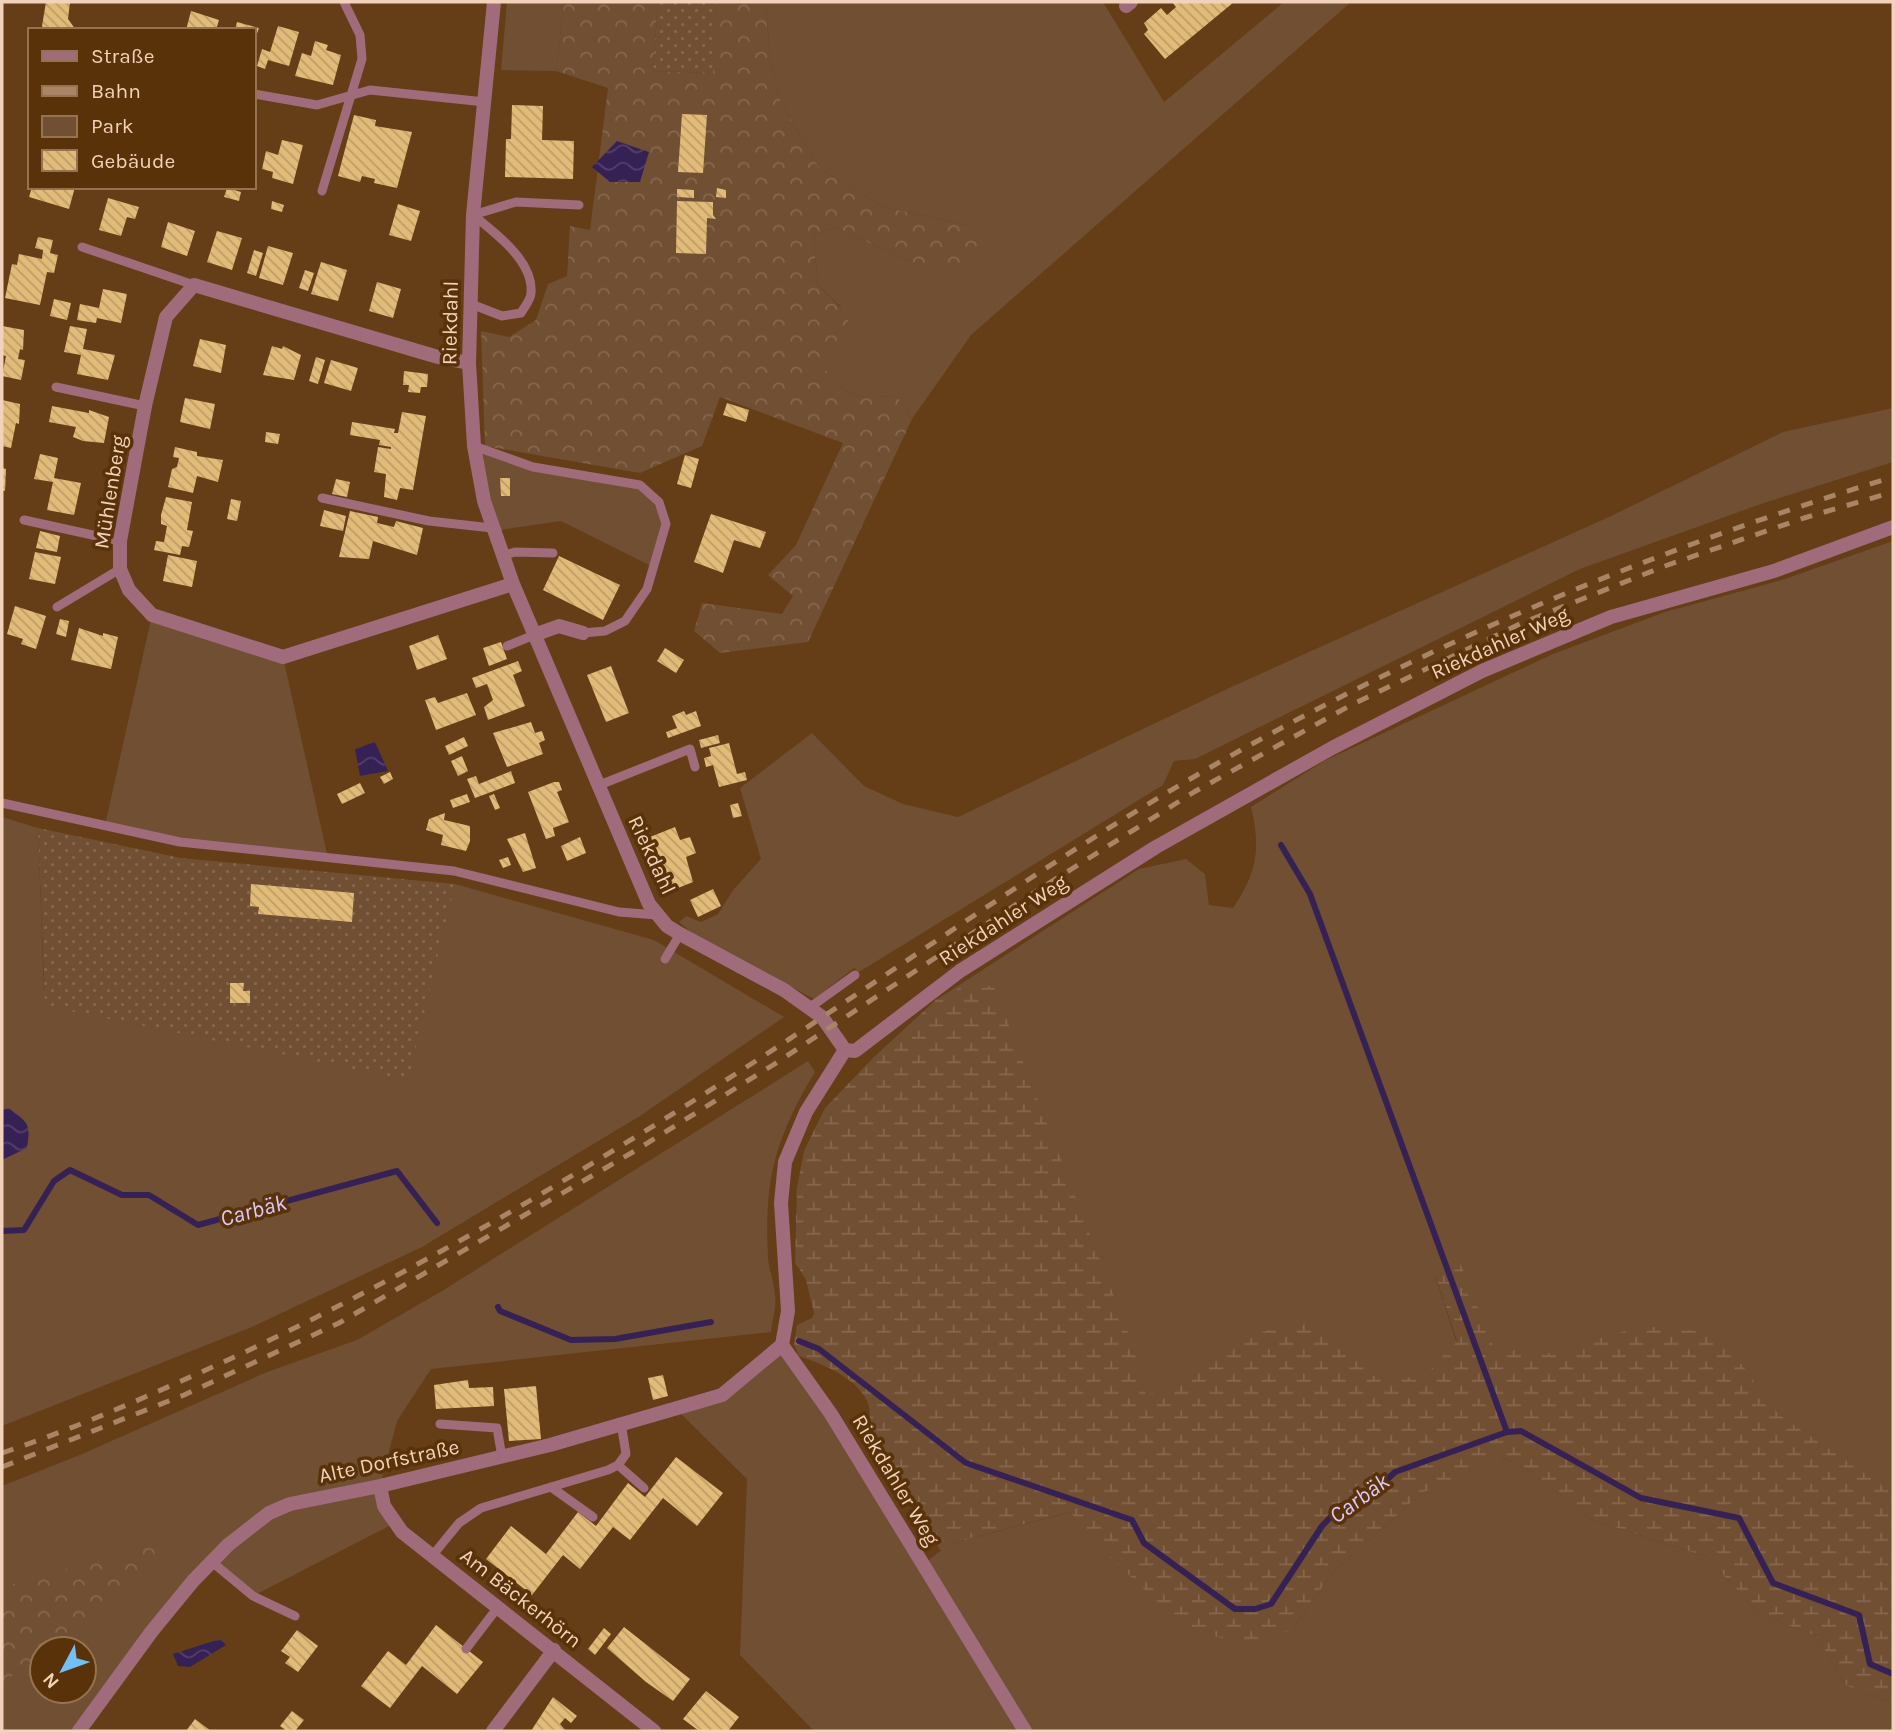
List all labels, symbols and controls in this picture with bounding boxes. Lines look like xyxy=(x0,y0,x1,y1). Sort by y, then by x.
legend xyxy=(28,28,256,189)
text: Straße xyxy=(91,44,154,68)
text: Bahn xyxy=(91,79,141,103)
text: Park xyxy=(91,114,134,138)
text: Gebäude xyxy=(91,149,175,173)
street label: Riekdahl xyxy=(437,281,463,365)
street label: Mühlenberg xyxy=(89,433,131,551)
street label: Riekdahler Weg xyxy=(1427,602,1573,684)
street label: Riekdahl xyxy=(623,812,681,898)
street label: Riekdahler Weg xyxy=(934,869,1072,970)
water label: Carbäk xyxy=(217,1189,290,1232)
street label: Riekdahler Weg xyxy=(847,1410,945,1550)
street label: Alte Dorfstraße xyxy=(317,1434,461,1488)
water label: Carbäk xyxy=(1324,1467,1395,1529)
street label: Am Bäckerhörn xyxy=(456,1543,586,1653)
north arrow xyxy=(28,1635,98,1705)
text: N xyxy=(38,1668,64,1693)

